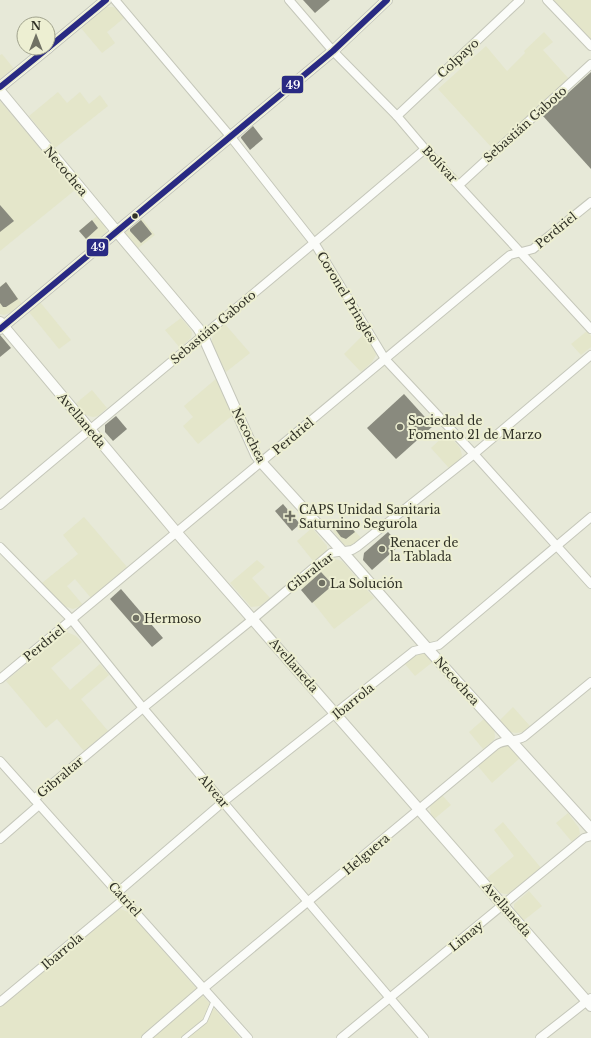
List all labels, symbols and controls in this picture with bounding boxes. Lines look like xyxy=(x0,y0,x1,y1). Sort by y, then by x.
north arrow xyxy=(16,16,56,56)
text: N xyxy=(31,19,42,33)
street label: Colpayo xyxy=(434,35,482,81)
line badge: 49 xyxy=(281,75,304,94)
text: 49 xyxy=(286,78,300,92)
street label: Sebastián Gaboto xyxy=(480,83,570,165)
street label: Necochea xyxy=(41,143,91,199)
street label: Bolívar xyxy=(419,143,461,186)
street label: Perdriel xyxy=(532,209,580,251)
unlabelled marker xyxy=(130,211,140,221)
line badge: 49 xyxy=(86,238,109,257)
text: 49 xyxy=(91,240,105,254)
street label: Coronel Pringles xyxy=(314,249,380,345)
street label: Sebastián Gaboto xyxy=(167,287,259,367)
street label: Avellaneda xyxy=(54,389,109,451)
street label: Necochea xyxy=(229,405,269,465)
place label: Sociedad de Fomento 21 de Marzo xyxy=(408,413,542,442)
street label: Perdriel xyxy=(269,414,317,458)
marker: Sociedad de Fomento 21 de Marzo xyxy=(395,422,405,432)
place label: CAPS Unidad Sanitaria Saturnino Segurola xyxy=(299,502,441,531)
marker: CAPS Unidad Sanitaria Saturnino Segurola xyxy=(284,510,296,522)
place label: Renacer de la Tablada xyxy=(390,535,458,564)
marker: Renacer de la Tablada xyxy=(377,544,387,554)
street label: Gibraltar xyxy=(283,549,337,595)
place label: La Solución xyxy=(330,576,403,591)
marker: La Solución xyxy=(317,578,327,588)
place label: Hermoso xyxy=(144,611,202,626)
marker: Hermoso xyxy=(131,613,141,623)
street label: Perdriel xyxy=(20,622,68,664)
street label: Avellaneda xyxy=(266,634,322,695)
street label: Necochea xyxy=(431,654,483,709)
street label: Ibarrola xyxy=(329,679,377,722)
street label: Gibraltar xyxy=(34,753,86,801)
street label: Alvear xyxy=(195,770,233,811)
street label: Helguera xyxy=(340,830,393,878)
street label: Avellaneda xyxy=(479,878,535,939)
street label: Catriel xyxy=(106,879,144,919)
street label: Limay xyxy=(446,917,486,954)
street label: Ibarrola xyxy=(38,929,86,973)

